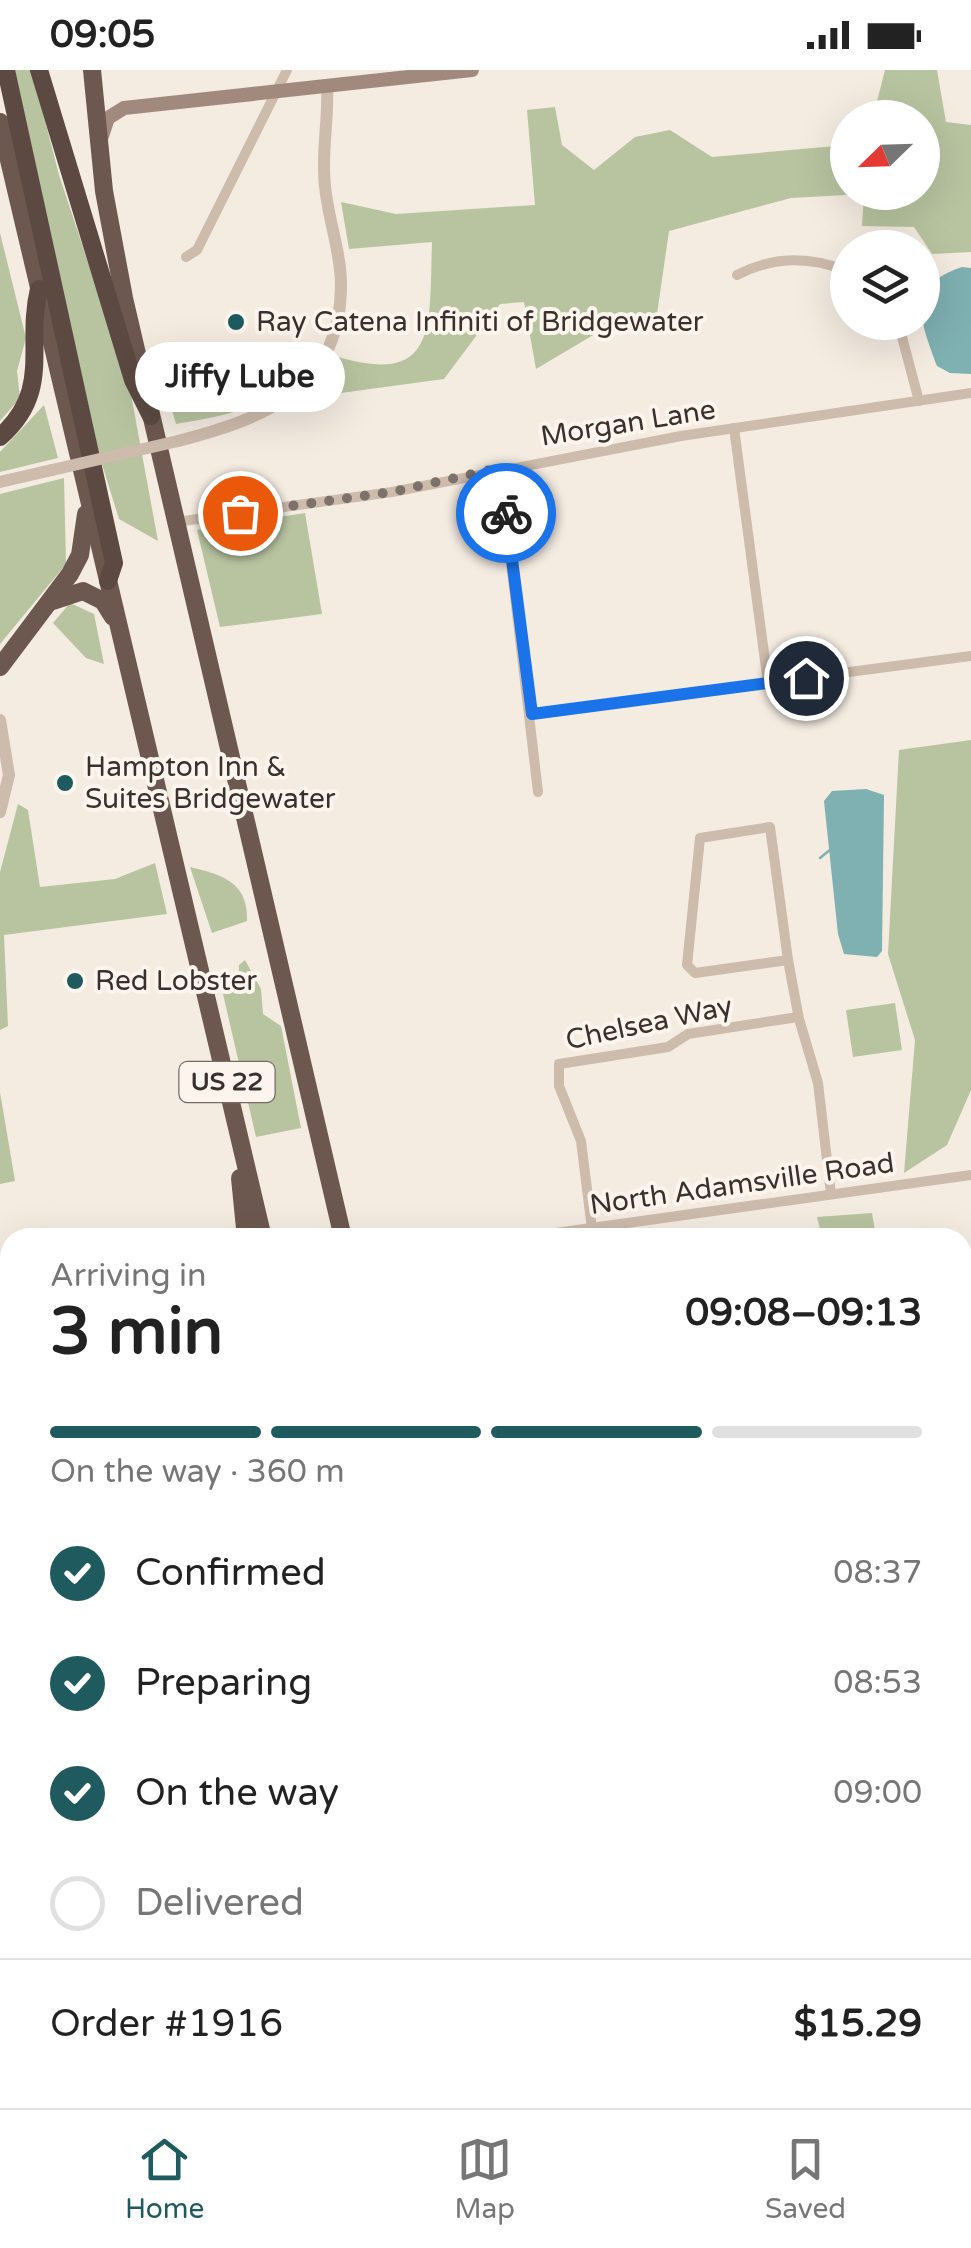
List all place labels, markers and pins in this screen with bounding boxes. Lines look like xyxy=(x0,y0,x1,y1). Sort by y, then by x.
place label: Ray Catena Infiniti of Bridgewater xyxy=(256,305,704,339)
marker: Ray Catena Infiniti of Bridgewater xyxy=(225,311,247,333)
callout: Jiffy Lube xyxy=(135,343,345,413)
pin xyxy=(198,471,283,556)
pin xyxy=(764,636,849,721)
place label: Hampton Inn & Suites Bridgewater xyxy=(85,750,336,816)
marker: Hampton Inn & Suites Bridgewater xyxy=(54,772,76,794)
place label: Red Lobster xyxy=(95,964,257,998)
marker: Red Lobster xyxy=(64,970,86,992)

